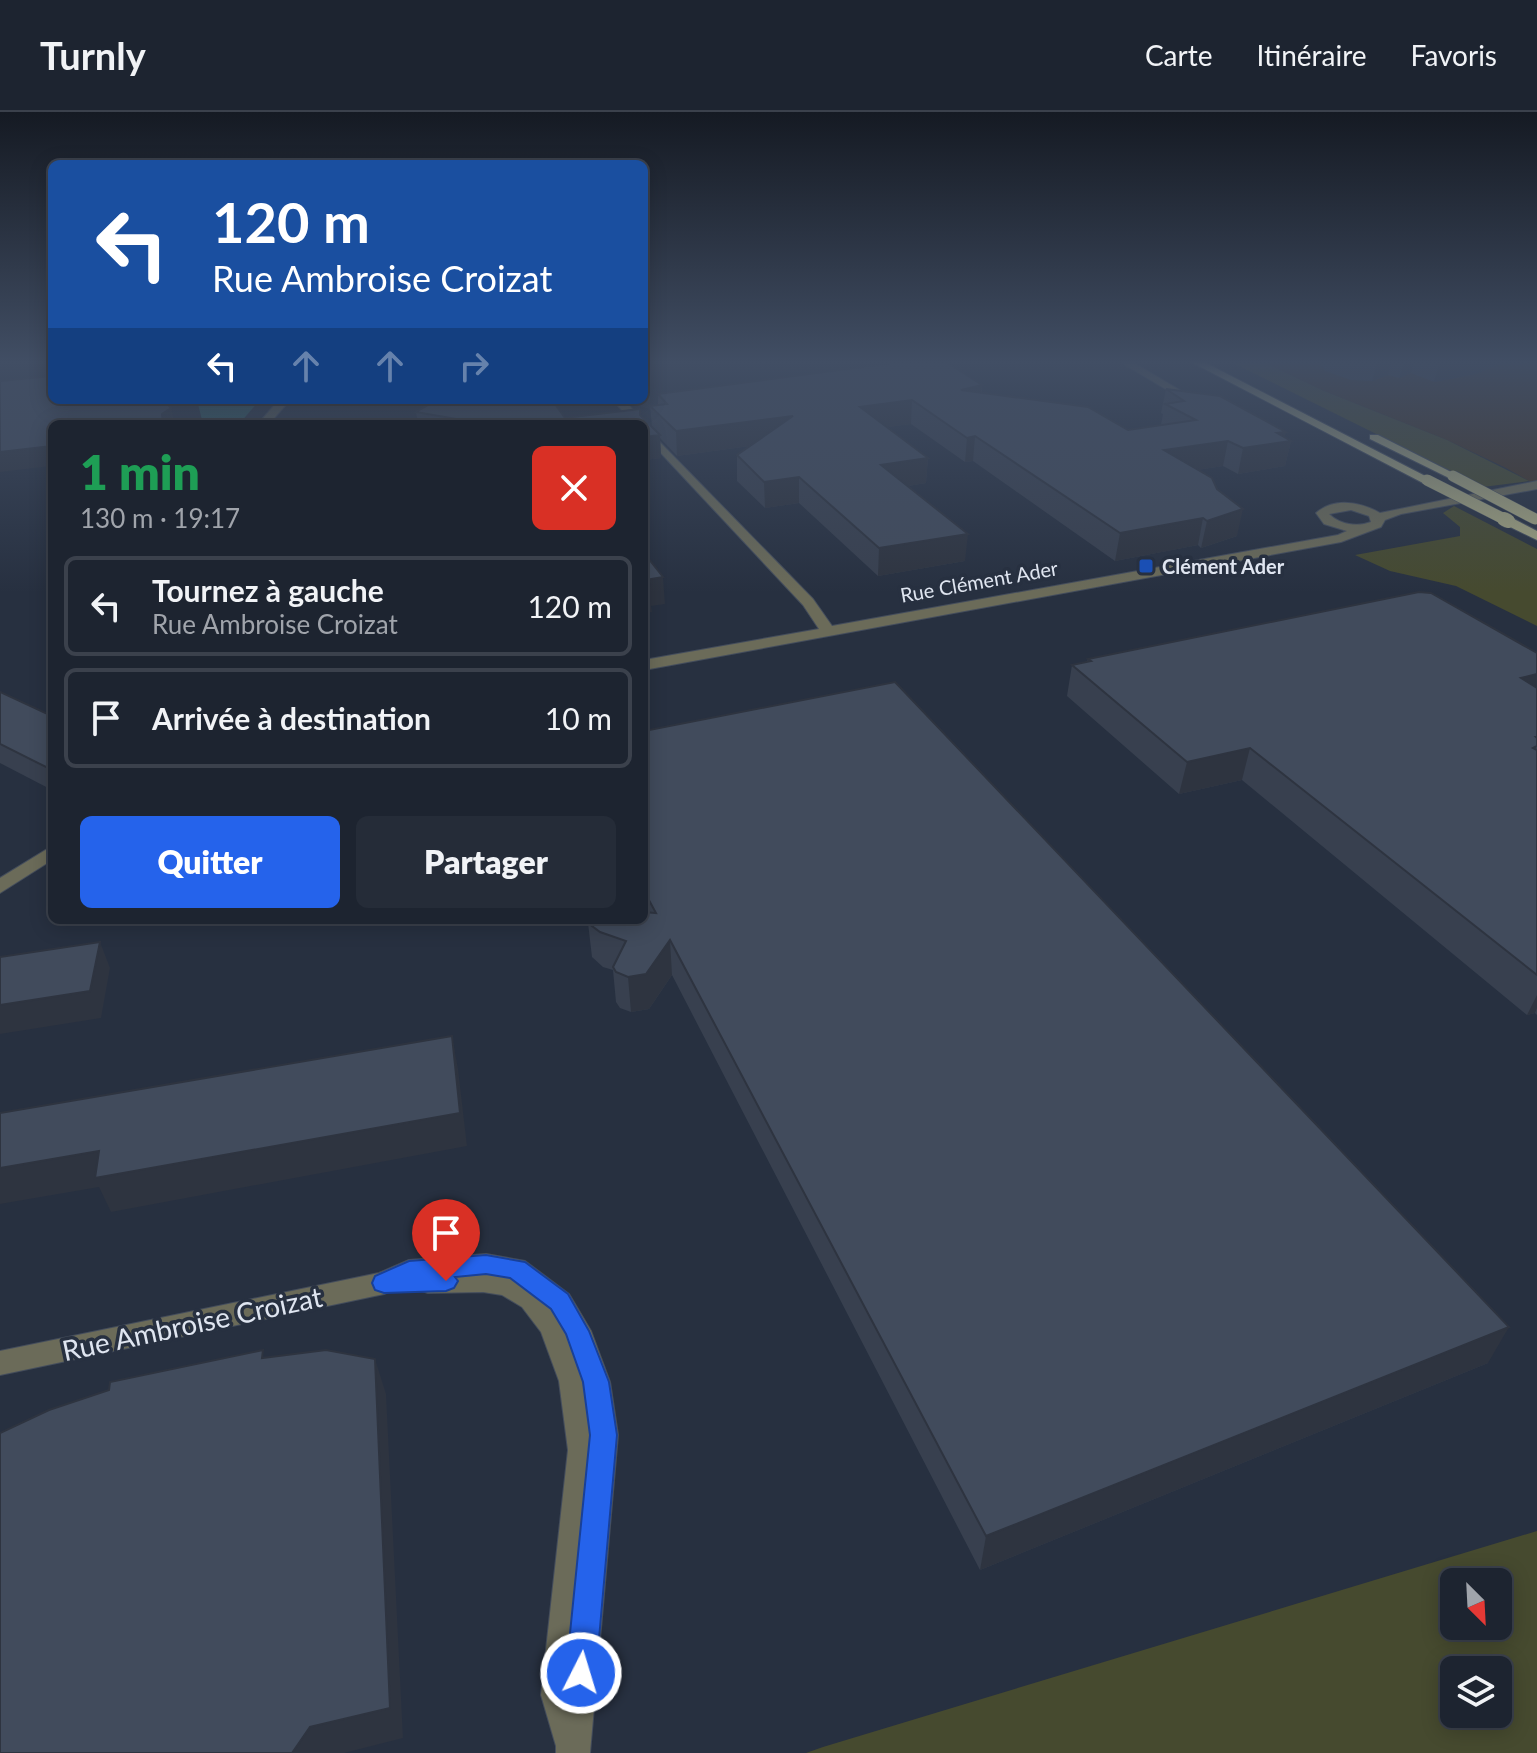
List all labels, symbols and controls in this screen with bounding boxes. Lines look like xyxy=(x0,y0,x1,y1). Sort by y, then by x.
text: Turnly xyxy=(40,32,146,78)
text: Carte xyxy=(1145,38,1212,72)
text: Itinéraire xyxy=(1256,38,1367,72)
text: Favoris xyxy=(1411,38,1497,72)
text: 120 m xyxy=(212,188,370,255)
icon: left xyxy=(80,192,184,296)
text: Rue Ambroise Croizat xyxy=(212,256,552,300)
icon: left xyxy=(200,344,244,388)
icon: ahead xyxy=(284,344,328,388)
icon: ahead xyxy=(368,344,412,388)
icon: right xyxy=(452,344,496,388)
text: 1 min xyxy=(80,443,200,500)
button: close xyxy=(532,446,616,530)
text: 130 m · 19:17 xyxy=(80,502,240,534)
place label: Clément Ader xyxy=(1162,554,1285,578)
street label: Rue Clément Ader xyxy=(898,555,1060,607)
marker: Clément Ader xyxy=(1137,557,1155,575)
text: Tournez à gauche xyxy=(152,572,384,608)
icon: left xyxy=(84,584,128,628)
text: 120 m xyxy=(527,588,612,624)
text: Rue Ambroise Croizat xyxy=(152,608,398,640)
icon: arrive xyxy=(84,696,128,740)
text: Arrivée à destination xyxy=(152,700,431,736)
text: 10 m xyxy=(545,700,612,736)
button: Quitter xyxy=(80,816,340,908)
button: Partager xyxy=(356,816,616,908)
pin xyxy=(412,1199,480,1281)
icon: arrive xyxy=(424,1211,468,1255)
street label: Rue Ambroise Croizat xyxy=(59,1279,325,1367)
north arrow xyxy=(1440,1568,1512,1640)
map controls xyxy=(1440,1568,1512,1728)
position arrow xyxy=(539,1631,623,1715)
button: layers xyxy=(1440,1656,1512,1728)

